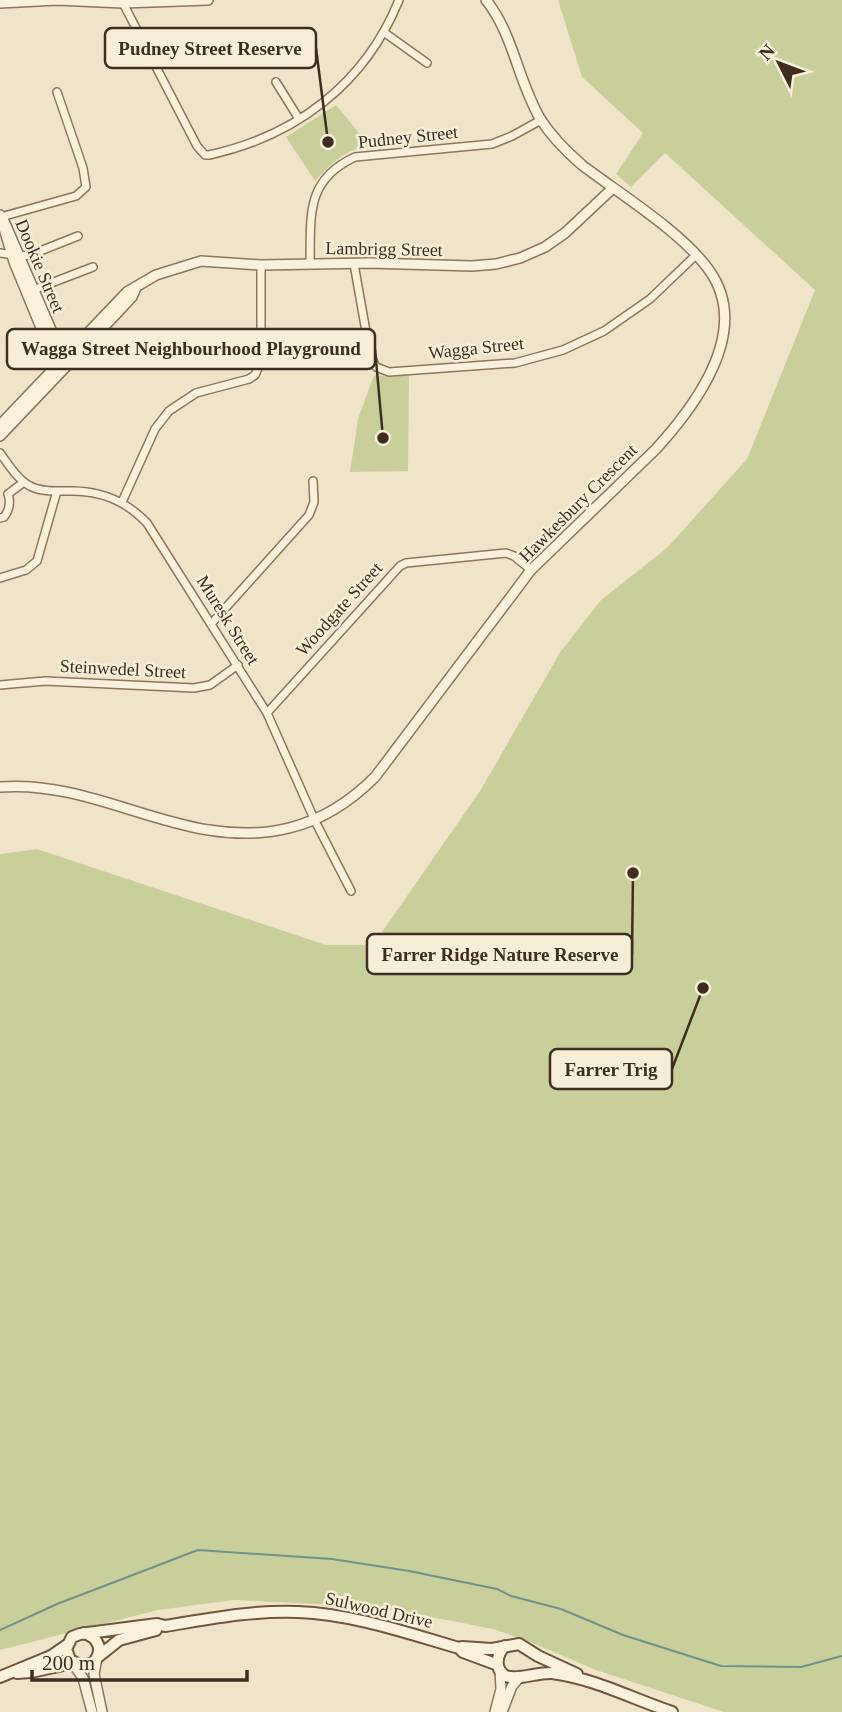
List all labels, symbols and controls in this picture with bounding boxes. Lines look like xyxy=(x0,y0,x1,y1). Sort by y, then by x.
callout: Pudney Street Reserve xyxy=(105,28,316,68)
north arrow xyxy=(744,28,814,98)
text: Pudney Street Reserve xyxy=(118,38,302,59)
text: N xyxy=(754,40,779,64)
street label: Pudney Street xyxy=(357,122,459,152)
street label: Dookie Street xyxy=(11,216,69,316)
street label: Lambrigg Street xyxy=(325,238,443,260)
callout: Wagga Street Neighbourhood Playground xyxy=(7,329,375,369)
street label: Wagga Street xyxy=(427,333,525,363)
text: Wagga Street Neighbourhood Playground xyxy=(21,338,361,359)
street label: Hawkesbury Crescent xyxy=(515,440,641,566)
street label: Woodgate Street xyxy=(292,558,386,660)
street label: Muresk Street xyxy=(193,572,263,668)
street label: Steinwedel Street xyxy=(59,656,187,682)
callout: Farrer Ridge Nature Reserve xyxy=(367,934,632,974)
text: Farrer Ridge Nature Reserve xyxy=(382,944,618,965)
callout: Farrer Trig xyxy=(550,1049,672,1089)
text: Farrer Trig xyxy=(564,1059,658,1080)
street label: Sulwood Drive xyxy=(323,1588,435,1632)
scale bar xyxy=(32,1638,247,1682)
text: 200 m xyxy=(42,1651,95,1675)

